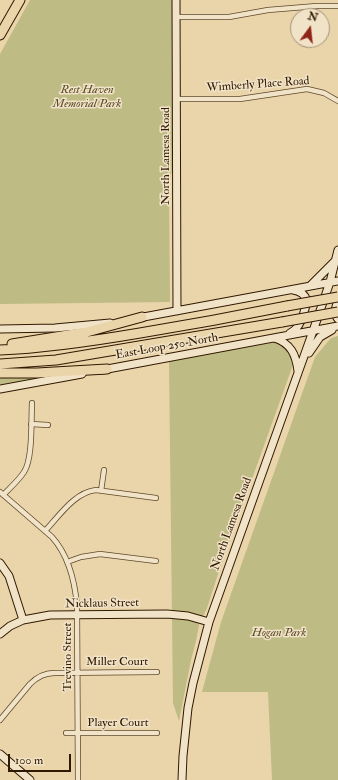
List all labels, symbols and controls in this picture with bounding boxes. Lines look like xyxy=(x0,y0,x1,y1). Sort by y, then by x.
north arrow xyxy=(290,8,330,48)
text: N xyxy=(307,9,319,24)
street label: Wimberly Place Road xyxy=(206,74,310,96)
park label: Rest Haven Memorial Park xyxy=(53,83,121,111)
street label: North Lamesa Road xyxy=(159,107,173,205)
street label: East Loop 250 North xyxy=(115,331,219,363)
street label: North Lamesa Road xyxy=(208,475,256,573)
street label: Nicklaus Street xyxy=(65,596,139,612)
street label: Trevino Street xyxy=(61,623,75,691)
park label: Hogan Park xyxy=(252,626,306,640)
street label: Miller Court xyxy=(86,655,148,669)
street label: Player Court xyxy=(87,716,149,730)
scale bar xyxy=(10,746,73,772)
text: 100 m xyxy=(15,753,43,768)

